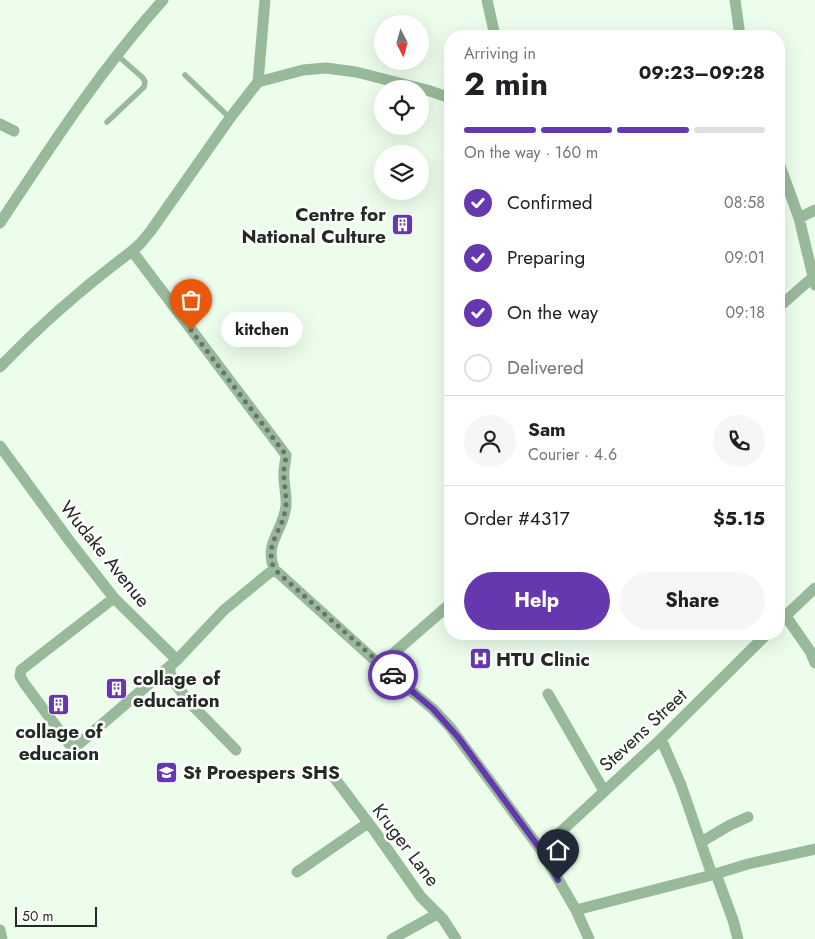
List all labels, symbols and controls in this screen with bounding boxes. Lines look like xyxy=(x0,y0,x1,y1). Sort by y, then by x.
north arrow xyxy=(374,15,429,70)
map controls xyxy=(374,15,429,200)
text: Arriving in xyxy=(464,42,536,65)
text: 09:23–09:28 xyxy=(639,59,765,86)
text: 2 min xyxy=(464,61,548,107)
button: locate xyxy=(374,80,429,135)
text: On the way · 160 m xyxy=(464,141,598,164)
button: layers xyxy=(374,145,429,200)
icon: check xyxy=(464,189,492,217)
text: Confirmed xyxy=(507,189,593,216)
text: 08:58 xyxy=(724,191,765,214)
place label: Centre for National Culture xyxy=(241,201,386,250)
building icon: Centre for National Culture xyxy=(390,213,414,237)
icon: check xyxy=(464,244,492,272)
text: Preparing xyxy=(507,244,585,271)
text: 09:01 xyxy=(725,246,765,269)
pin xyxy=(170,279,212,330)
icon: bag xyxy=(177,286,205,314)
icon: check xyxy=(464,299,492,327)
text: On the way xyxy=(507,299,598,326)
text: 09:18 xyxy=(725,301,765,324)
callout: kitchen xyxy=(221,312,304,348)
text: kitchen xyxy=(235,318,289,341)
text: Delivered xyxy=(507,354,584,381)
button: person xyxy=(464,415,516,467)
button: phone xyxy=(713,415,765,467)
text: Sam xyxy=(528,416,566,443)
text: Courier · 4.6 xyxy=(528,443,617,466)
street label: Wudake Avenue xyxy=(54,495,157,613)
text: Order #4317 xyxy=(464,505,570,532)
text: $5.15 xyxy=(713,505,765,532)
button: Help xyxy=(464,572,610,630)
button: Share xyxy=(620,572,765,630)
place label: HTU Clinic xyxy=(496,646,590,673)
hospital icon: HTU Clinic xyxy=(468,647,492,671)
courier xyxy=(368,650,418,700)
icon: car xyxy=(379,661,407,689)
place label: collage of education xyxy=(133,665,221,714)
building icon: collage of education xyxy=(105,677,129,701)
street label: Stevens Street xyxy=(593,682,693,778)
building icon: collage of educaion xyxy=(47,693,71,717)
place label: collage of educaion xyxy=(15,718,104,767)
place label: St Proespers SHS xyxy=(183,759,340,786)
school or university icon: St Proespers SHS xyxy=(155,760,179,784)
street label: Kruger Lane xyxy=(366,798,446,892)
pin xyxy=(537,829,579,880)
icon: home xyxy=(544,836,572,864)
scale bar xyxy=(15,904,98,927)
text: 50 m xyxy=(22,906,53,926)

